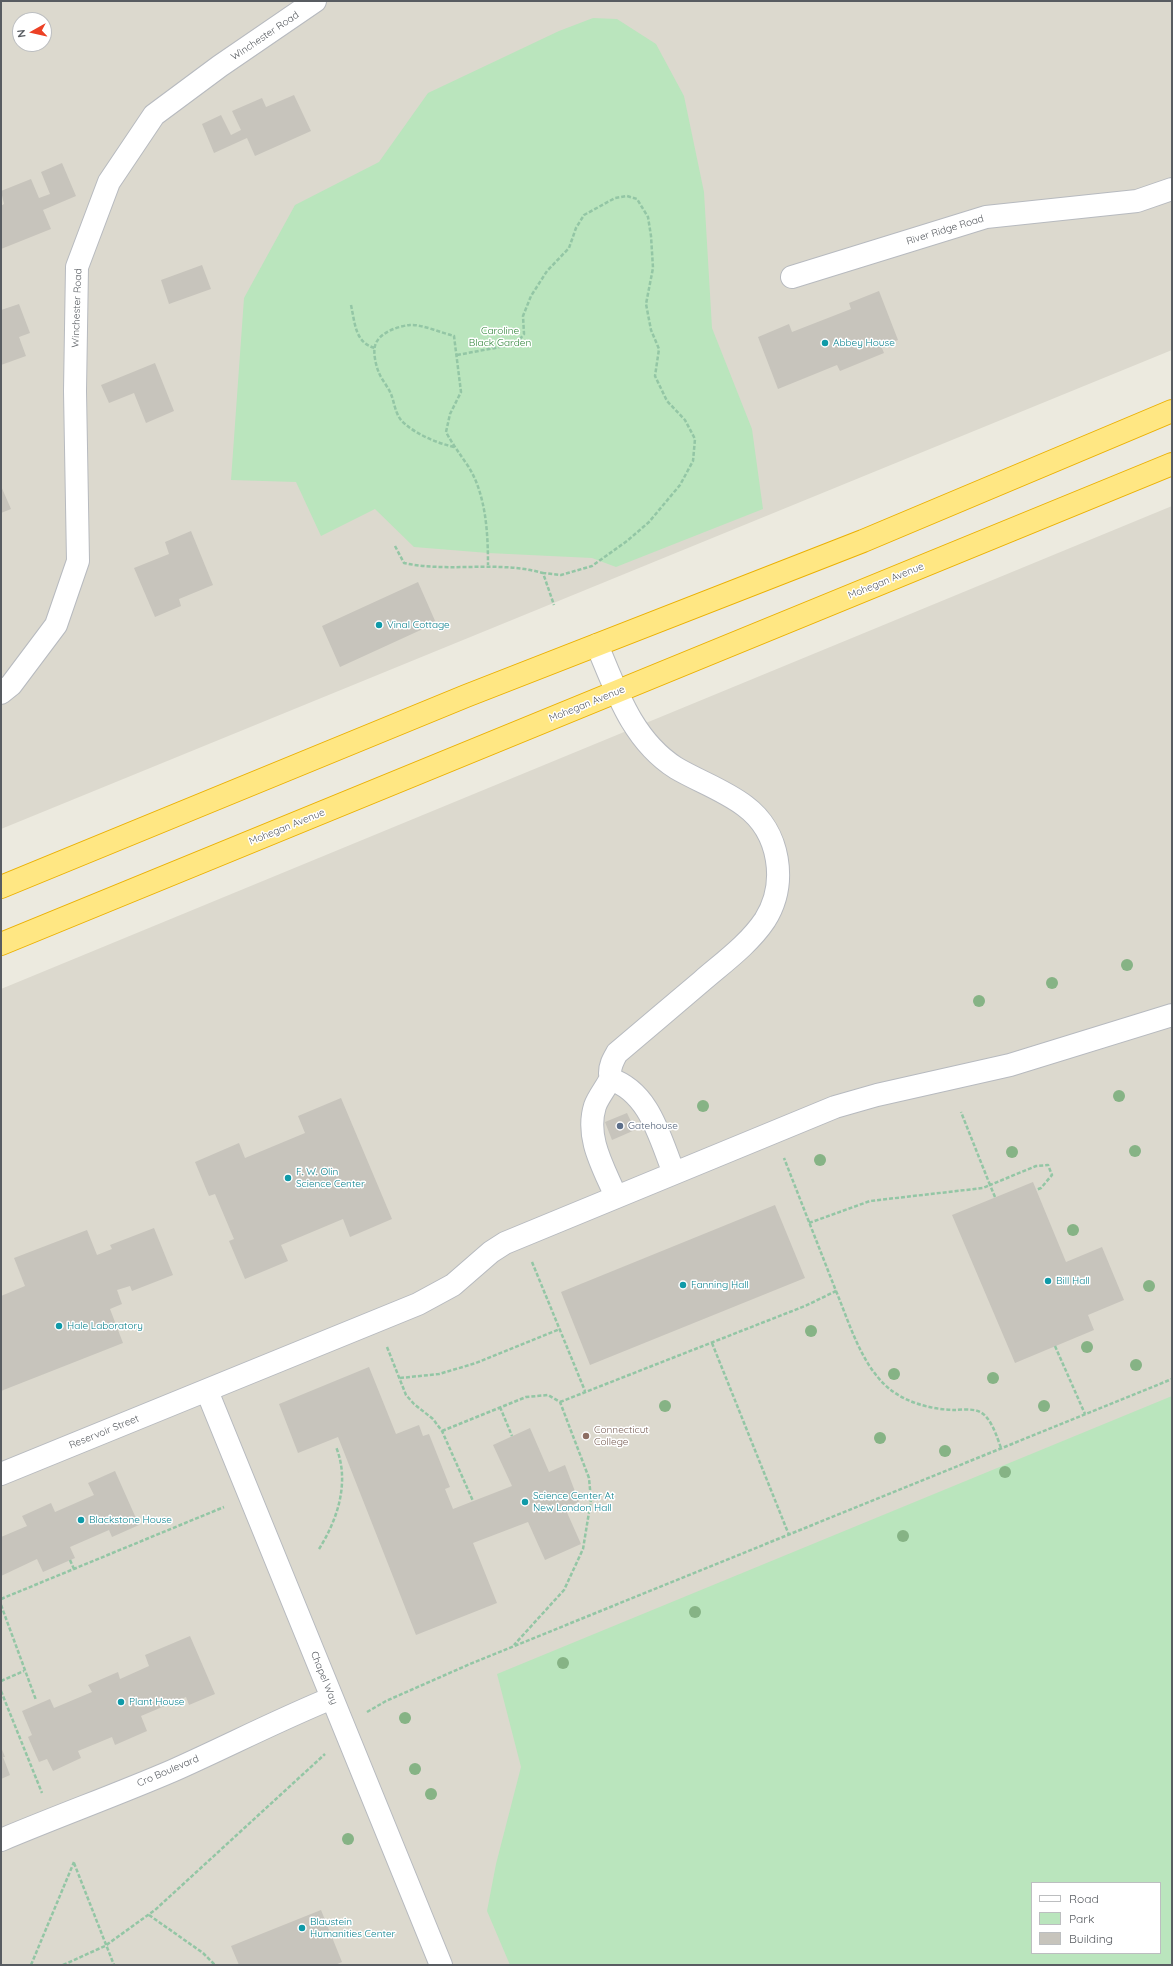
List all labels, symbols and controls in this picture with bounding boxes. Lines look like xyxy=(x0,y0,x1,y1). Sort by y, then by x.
street label: Winchester Road xyxy=(229,9,301,63)
north arrow xyxy=(12,12,52,52)
text: N xyxy=(14,29,29,39)
street label: River Ridge Road xyxy=(905,213,985,247)
street label: Winchester Road xyxy=(70,268,84,348)
park label: Caroline Black Garden xyxy=(469,325,531,348)
place label: Abbey House xyxy=(833,337,895,349)
marker: Abbey House xyxy=(820,338,830,348)
street label: Mohegan Avenue xyxy=(846,560,926,602)
place label: Vinal Cottage xyxy=(387,619,450,631)
marker: Vinal Cottage xyxy=(374,620,384,630)
street label: Mohegan Avenue xyxy=(547,683,627,725)
street label: Mohegan Avenue xyxy=(247,806,327,848)
place label: Gatehouse xyxy=(628,1120,678,1132)
marker: Gatehouse xyxy=(615,1121,625,1131)
place label: F. W. Olin Science Center xyxy=(296,1166,365,1190)
marker: F. W. Olin Science Center xyxy=(283,1173,293,1183)
place label: Bill Hall xyxy=(1056,1275,1090,1287)
marker: Bill Hall xyxy=(1043,1276,1053,1286)
place label: Fanning Hall xyxy=(691,1279,749,1291)
marker: Fanning Hall xyxy=(678,1280,688,1290)
place label: Hale Laboratory xyxy=(67,1320,143,1332)
marker: Hale Laboratory xyxy=(54,1321,64,1331)
street label: Reservoir Street xyxy=(67,1413,141,1451)
place label: Connecticut College xyxy=(594,1424,649,1448)
marker: Connecticut College xyxy=(581,1431,591,1441)
place label: Science Center At New London Hall xyxy=(533,1490,614,1514)
marker: Science Center At New London Hall xyxy=(520,1497,530,1507)
place label: Blackstone House xyxy=(89,1514,172,1526)
marker: Blackstone House xyxy=(76,1515,86,1525)
street label: Chapel Way xyxy=(308,1650,340,1706)
place label: Plant House xyxy=(129,1696,184,1708)
marker: Plant House xyxy=(116,1697,126,1707)
street label: Cro Boulevard xyxy=(135,1753,201,1789)
legend xyxy=(1031,1882,1161,1954)
text: Road xyxy=(1069,1891,1099,1906)
text: Park xyxy=(1069,1911,1094,1926)
place label: Blaustein Humanities Center xyxy=(310,1916,395,1940)
marker: Blaustein Humanities Center xyxy=(297,1923,307,1933)
text: Building xyxy=(1069,1931,1113,1946)

